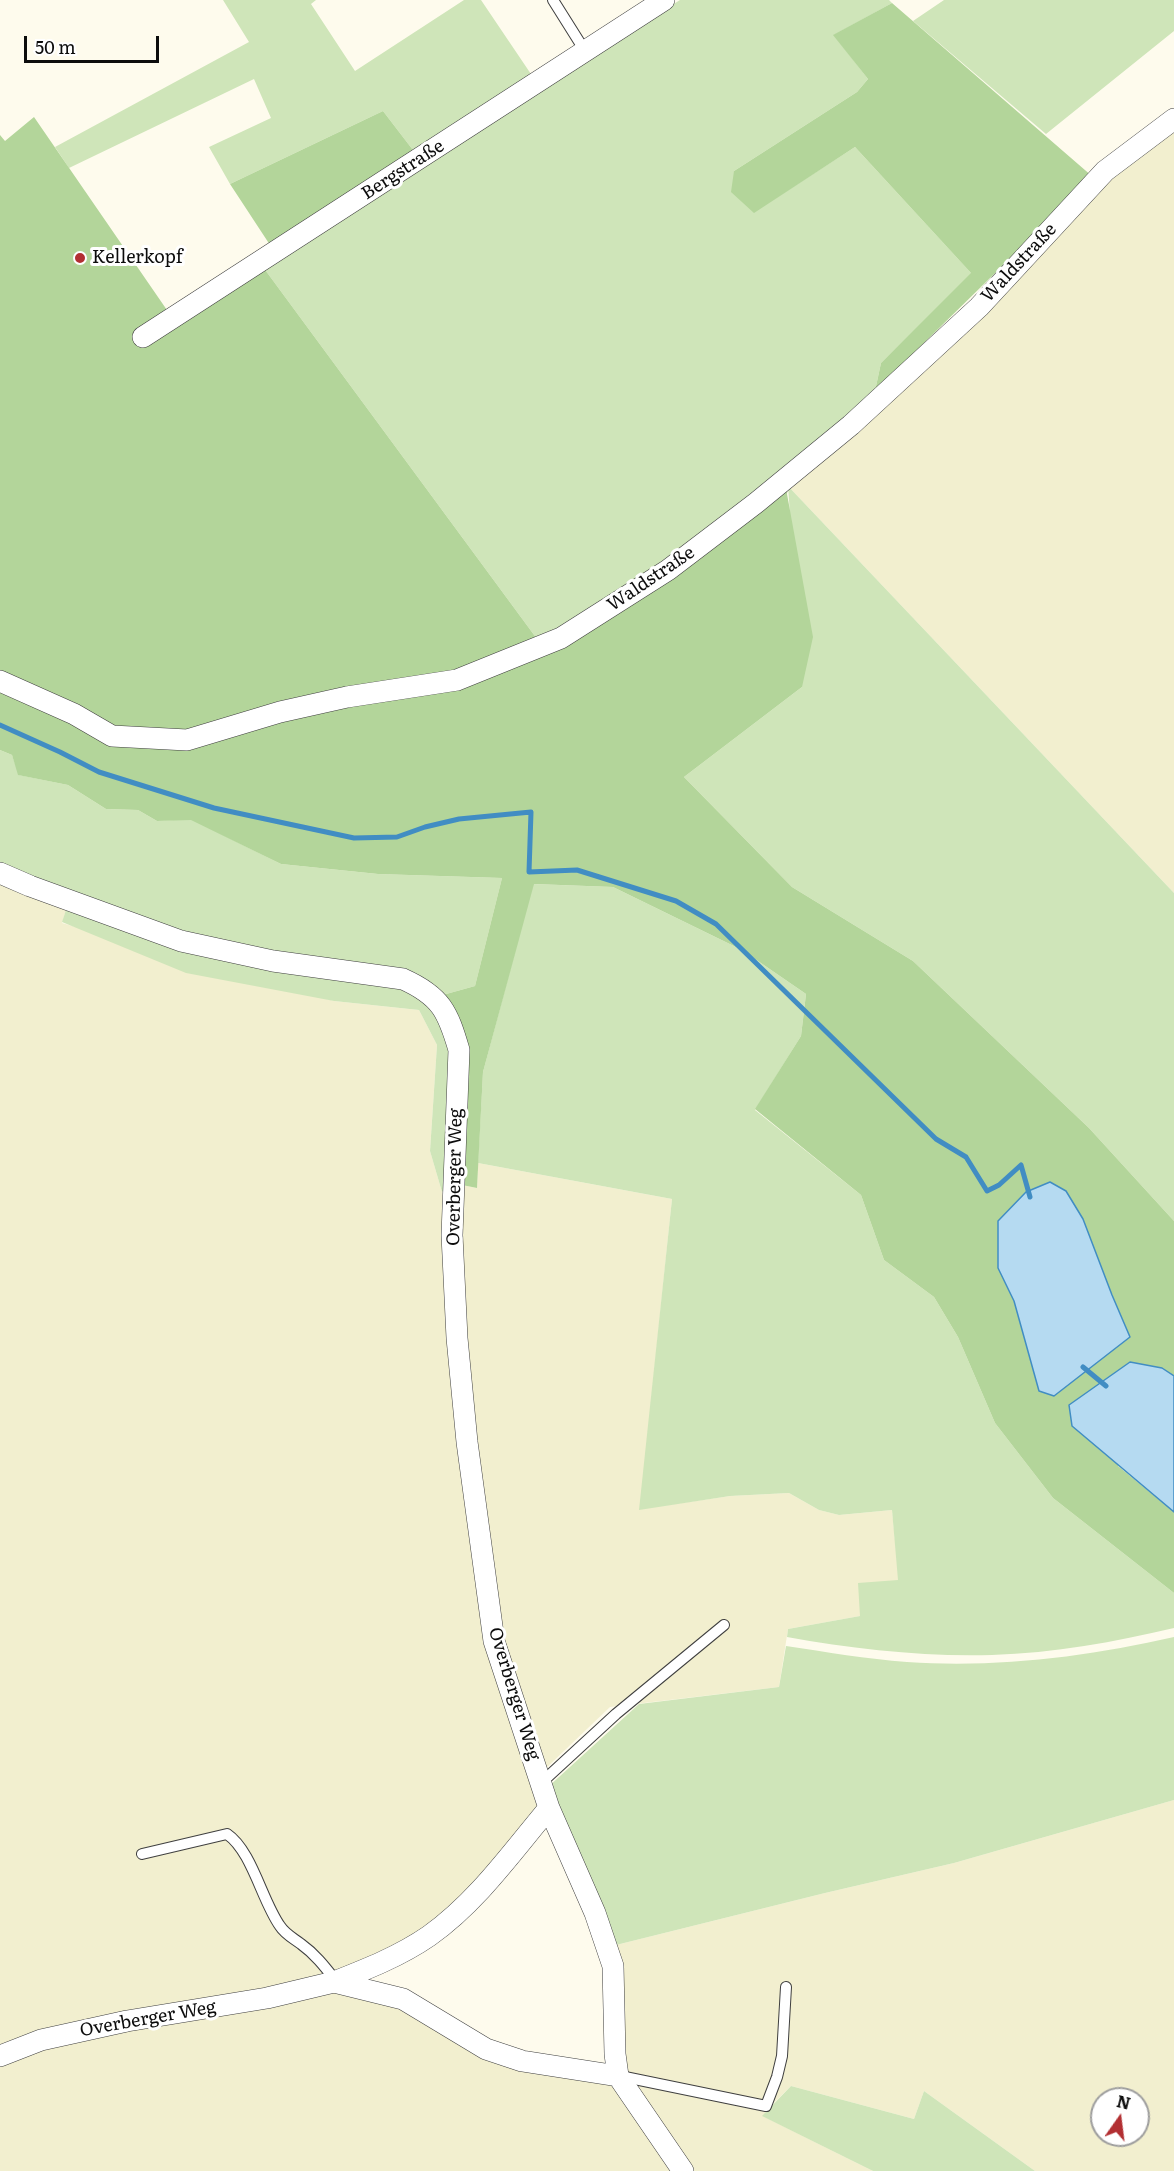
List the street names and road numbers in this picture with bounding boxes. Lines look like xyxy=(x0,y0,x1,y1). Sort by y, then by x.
street label: Bergstraße xyxy=(358,135,448,205)
street label: Waldstraße xyxy=(977,219,1061,307)
street label: Waldstraße xyxy=(603,542,699,616)
street label: Overberger Weg xyxy=(443,1108,467,1246)
street label: Overberger Weg xyxy=(483,1625,545,1763)
street label: Overberger Weg xyxy=(78,1996,218,2042)

